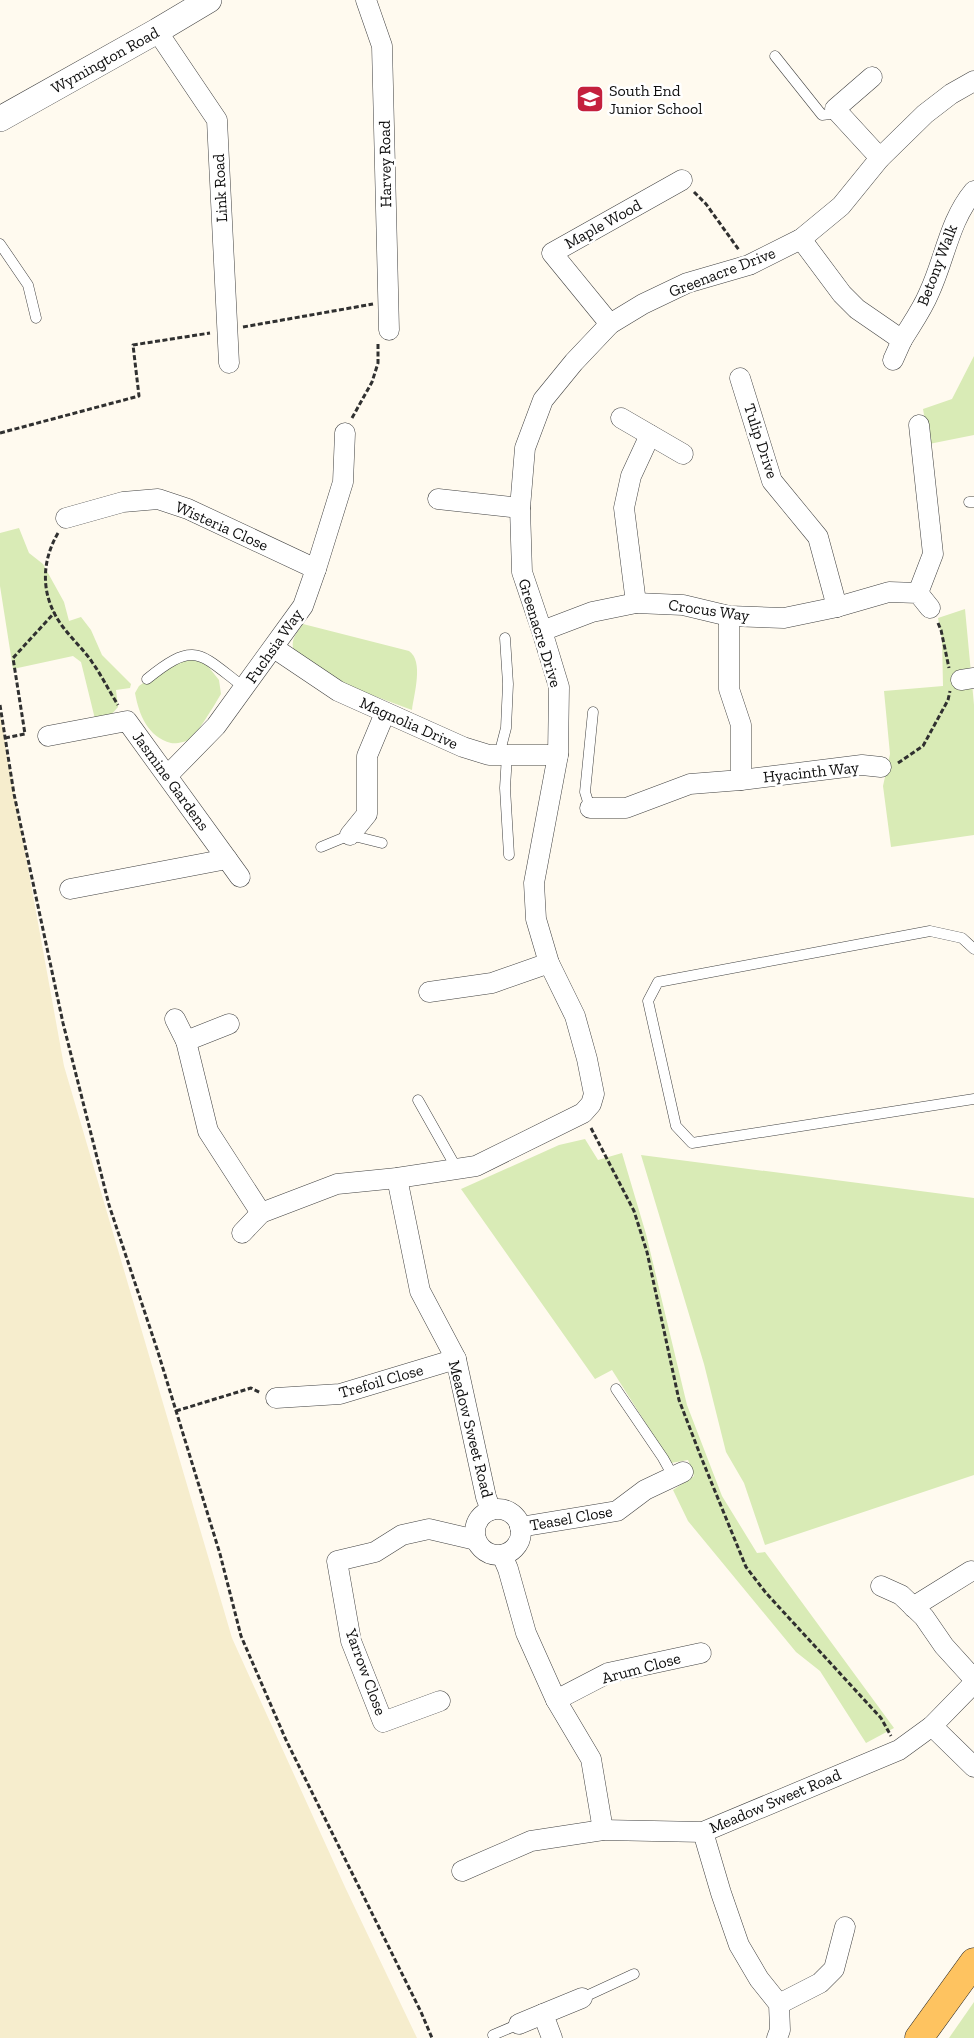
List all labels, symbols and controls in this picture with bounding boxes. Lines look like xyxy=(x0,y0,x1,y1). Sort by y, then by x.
street label: Wymington Road xyxy=(48,22,162,97)
place label: South End Junior School xyxy=(609,81,702,118)
school or university icon: South End Junior School xyxy=(575,84,605,114)
street label: Harvey Road xyxy=(375,120,395,208)
street label: Link Road xyxy=(209,153,231,223)
street label: Maple Wood xyxy=(561,195,645,253)
street label: Betony Walk xyxy=(913,221,961,308)
street label: Greenacre Drive xyxy=(666,243,778,301)
street label: Tulip Drive xyxy=(740,401,782,481)
street label: Wisteria Close xyxy=(173,497,271,555)
street label: Greenacre Drive xyxy=(514,576,566,690)
street label: Crocus Way xyxy=(667,595,752,625)
street label: Fuchsia Way xyxy=(241,604,307,687)
street label: Magnolia Drive xyxy=(357,693,461,753)
street label: Jasmine Gardens xyxy=(129,728,213,834)
street label: Hyacinth Way xyxy=(762,757,861,786)
street label: Meadow Sweet Road xyxy=(445,1358,497,1500)
street label: Trefoil Close xyxy=(337,1360,425,1402)
street label: Teasel Close xyxy=(528,1501,614,1535)
street label: Yarrow Close xyxy=(341,1625,390,1718)
street label: Arum Close xyxy=(599,1648,683,1688)
street label: Meadow Sweet Road xyxy=(706,1765,844,1837)

